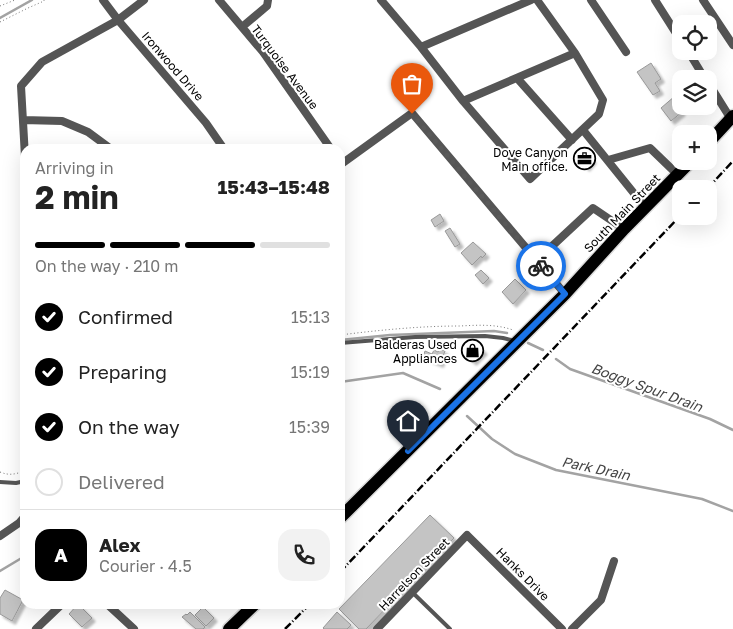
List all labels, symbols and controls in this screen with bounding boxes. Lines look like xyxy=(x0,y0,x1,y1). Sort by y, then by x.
map controls xyxy=(672,15,717,225)
button: locate xyxy=(672,15,717,60)
street label: Turquoise Avenue xyxy=(248,22,322,112)
street label: Ironwood Drive xyxy=(139,28,207,104)
pin xyxy=(391,63,433,114)
icon: bag xyxy=(398,70,426,98)
button: layers xyxy=(672,70,717,115)
button: + xyxy=(672,125,717,170)
place label: Dove Canyon Main office. xyxy=(493,145,568,174)
office icon: Dove Canyon Main office. xyxy=(572,147,596,171)
text: Arriving in xyxy=(35,158,114,178)
street label: South Main Street xyxy=(581,170,663,255)
text: 15:43–15:48 xyxy=(218,175,330,198)
text: 2 min xyxy=(35,178,119,216)
button: − xyxy=(672,180,717,225)
courier xyxy=(516,241,566,291)
icon: bike xyxy=(527,252,555,280)
text: On the way · 210 m xyxy=(35,256,178,276)
icon: check xyxy=(35,303,63,331)
text: Confirmed xyxy=(78,305,173,328)
text: 15:13 xyxy=(291,307,330,327)
place label: Balderas Used Appliances xyxy=(374,337,457,366)
shop icon: Balderas Used Appliances xyxy=(461,339,485,363)
icon: check xyxy=(35,358,63,386)
water label: Boggy Spur Drain xyxy=(589,359,706,415)
text: Preparing xyxy=(78,360,167,383)
text: 15:19 xyxy=(291,362,330,382)
pin xyxy=(387,400,429,451)
icon: home xyxy=(394,407,422,435)
icon: check xyxy=(35,413,63,441)
text: On the way xyxy=(78,415,180,438)
text: 15:39 xyxy=(289,417,330,437)
water label: Park Drain xyxy=(560,452,633,484)
text: Delivered xyxy=(78,470,165,493)
button: phone xyxy=(278,529,330,581)
text: Alex xyxy=(99,533,140,556)
street label: Harrelson Street xyxy=(375,534,453,614)
text: A xyxy=(54,543,68,566)
street label: Hanks Drive xyxy=(493,544,553,604)
text: Courier · 4.5 xyxy=(99,556,192,576)

